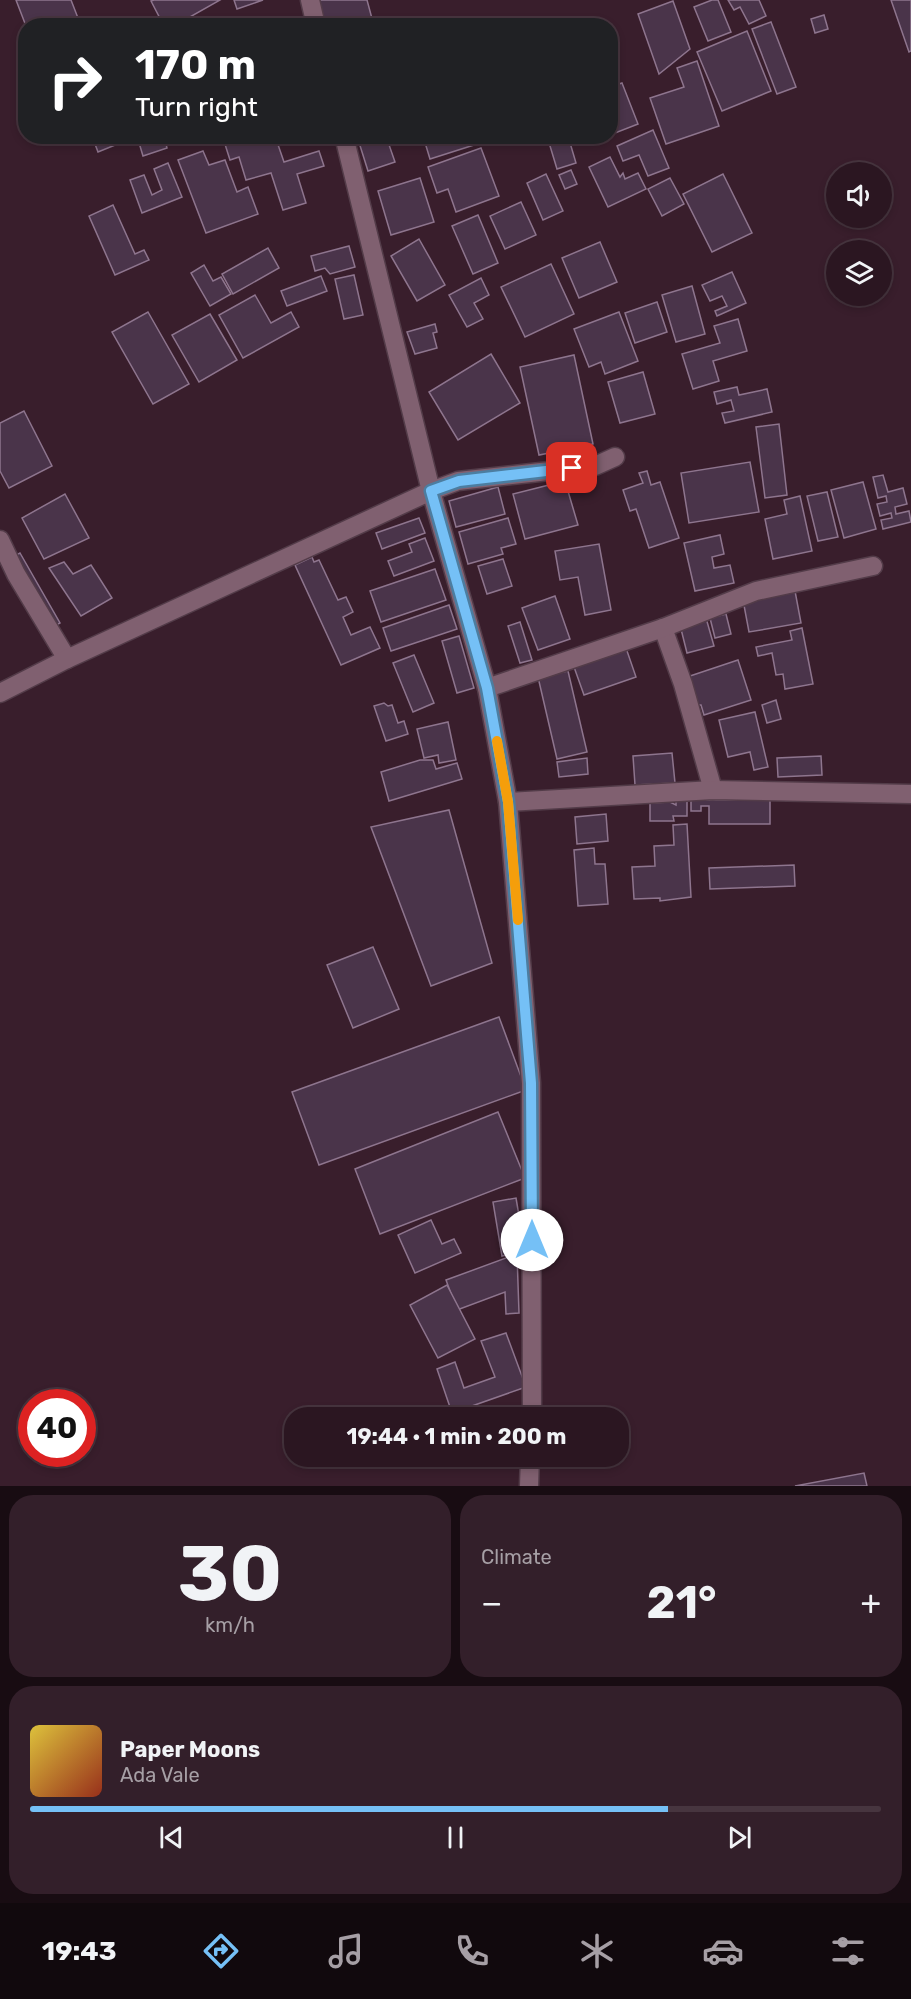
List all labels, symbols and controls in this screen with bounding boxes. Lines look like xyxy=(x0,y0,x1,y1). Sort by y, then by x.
text: 170 m xyxy=(135,40,256,90)
icon: right xyxy=(36,42,114,120)
text: Turn right xyxy=(135,91,258,123)
map controls xyxy=(826,162,892,306)
button: sound xyxy=(826,162,892,228)
button: layers xyxy=(826,240,892,306)
pin xyxy=(546,442,597,493)
icon: arrive xyxy=(555,451,588,484)
position arrow xyxy=(500,1208,564,1272)
speed limit sign: 40 xyxy=(18,1389,96,1467)
text: 19:44 · 1 min · 200 m xyxy=(346,1423,567,1450)
text: 30 xyxy=(178,1527,282,1620)
text: Climate xyxy=(481,1545,552,1569)
text: 21° xyxy=(646,1576,717,1629)
text: − xyxy=(481,1583,502,1622)
text: + xyxy=(860,1583,881,1622)
text: km/h xyxy=(205,1613,255,1637)
text: Paper Moons xyxy=(120,1736,260,1763)
text: Ada Vale xyxy=(120,1763,200,1787)
icon: previous xyxy=(155,1821,188,1854)
icon: pause xyxy=(439,1821,472,1854)
icon: next xyxy=(723,1821,756,1854)
icon: directions xyxy=(200,1930,242,1972)
icon: music xyxy=(325,1930,367,1972)
icon: phone xyxy=(451,1930,493,1972)
icon: climate xyxy=(576,1930,618,1972)
icon: car xyxy=(702,1930,744,1972)
icon: filters xyxy=(827,1930,869,1972)
text: 19:43 xyxy=(42,1935,117,1967)

